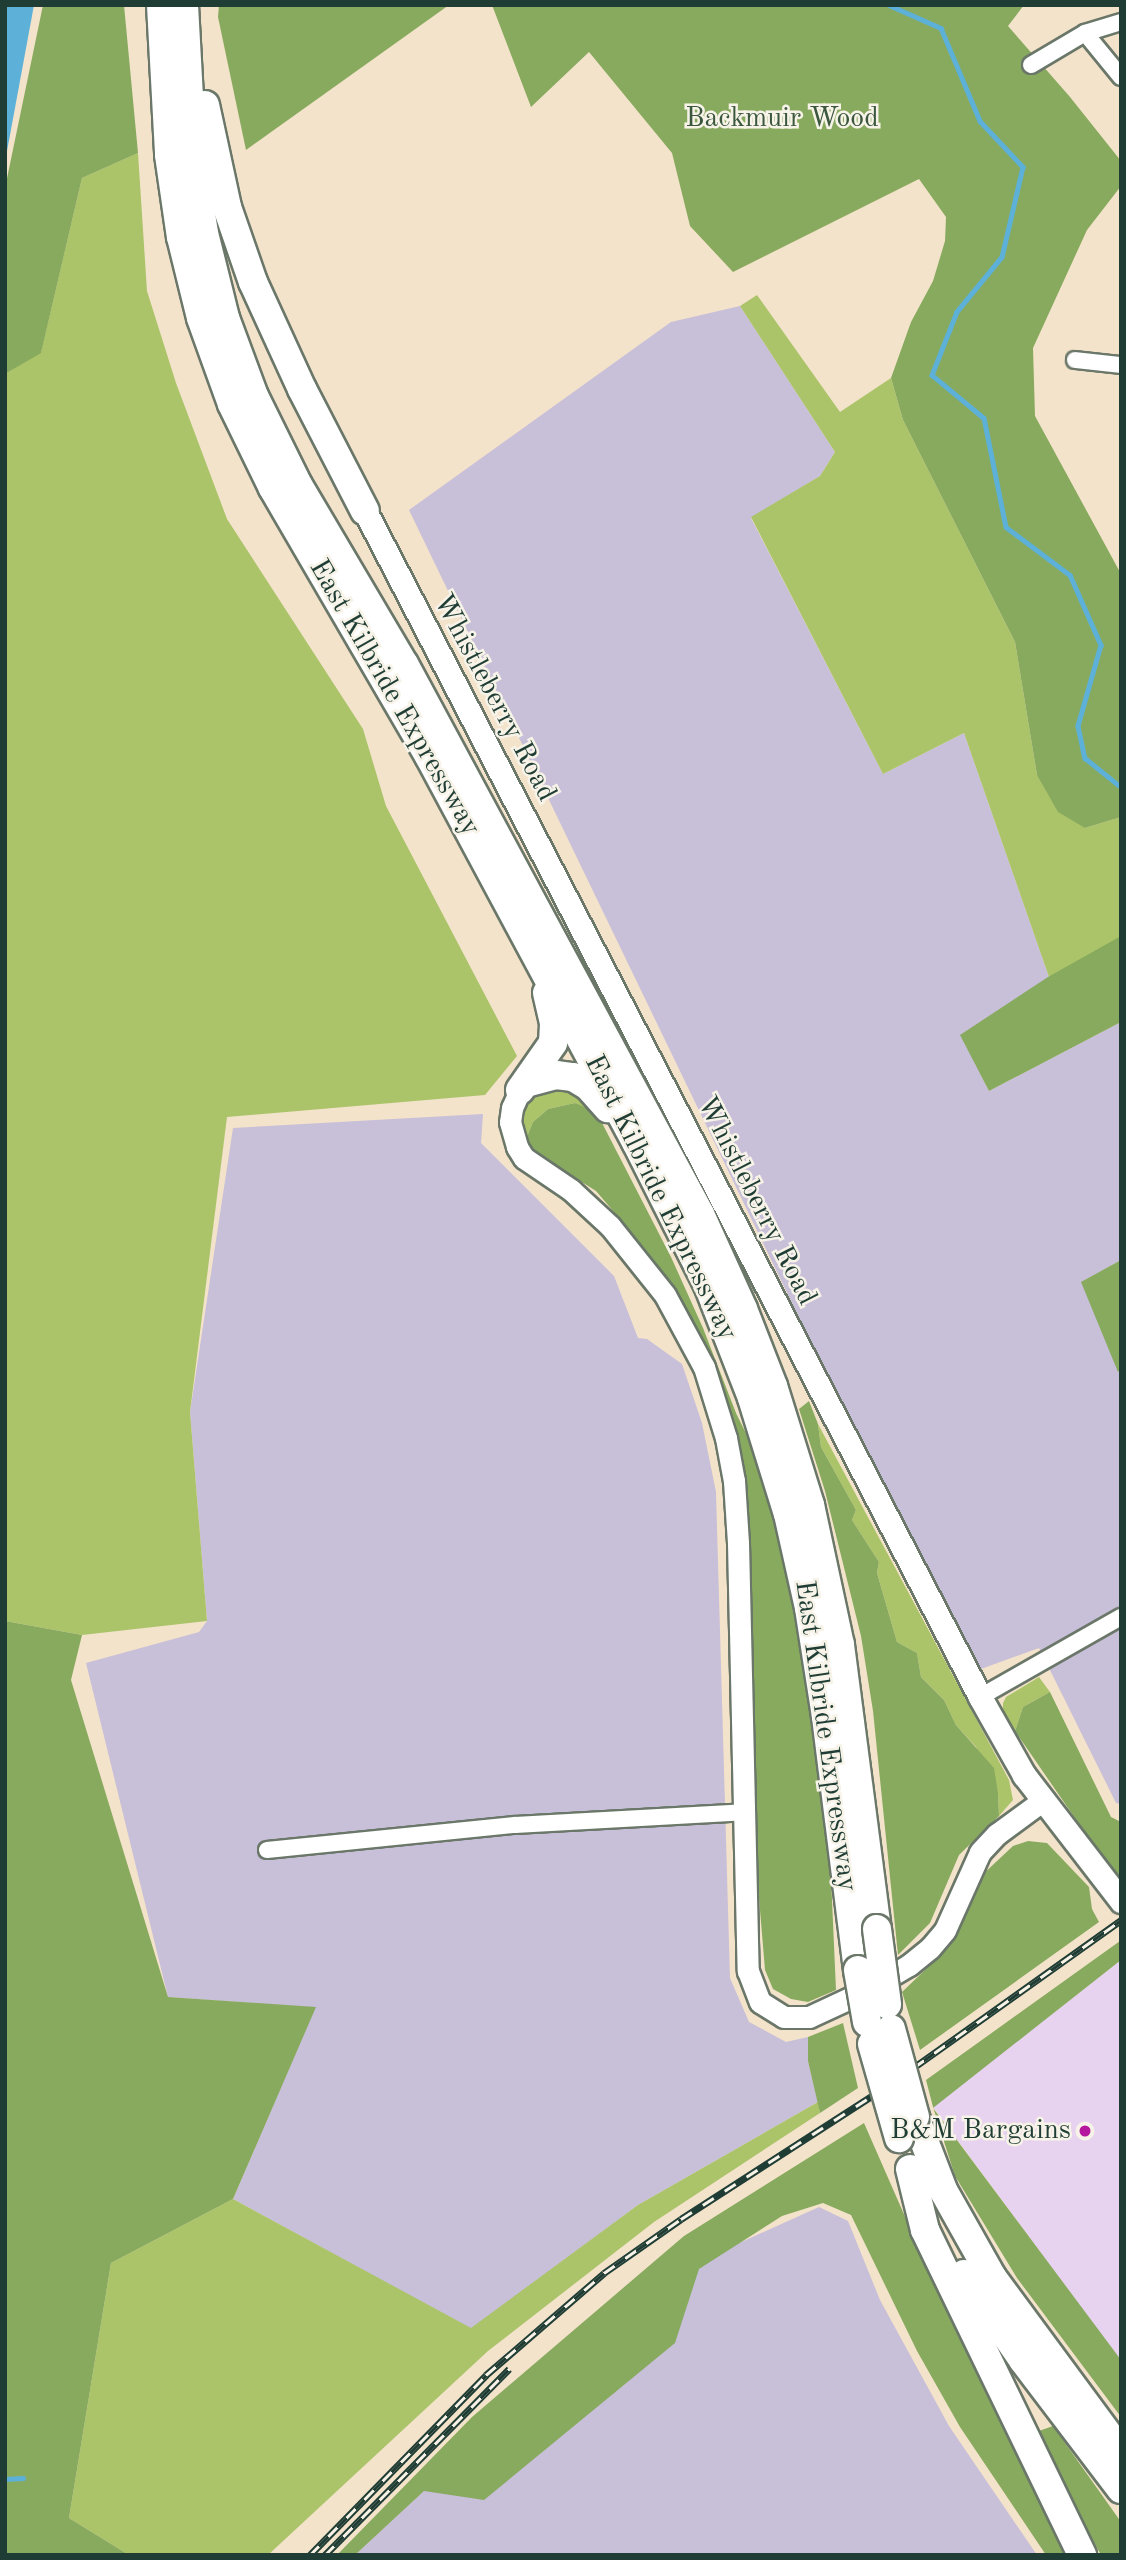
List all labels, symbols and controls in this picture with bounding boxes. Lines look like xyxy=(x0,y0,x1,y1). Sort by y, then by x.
park label: Backmuir Wood xyxy=(685,102,879,136)
street label: East Kilbride Expressway xyxy=(301,554,487,842)
street label: Whistleberry Road xyxy=(425,588,563,808)
street label: East Kilbride Expressway xyxy=(576,1050,744,1346)
street label: Whistleberry Road xyxy=(689,1091,823,1311)
street label: East Kilbride Expressway xyxy=(787,1578,863,1894)
place label: B&M Bargains xyxy=(890,2114,1071,2148)
marker: B&M Bargains xyxy=(1077,2123,1093,2139)

